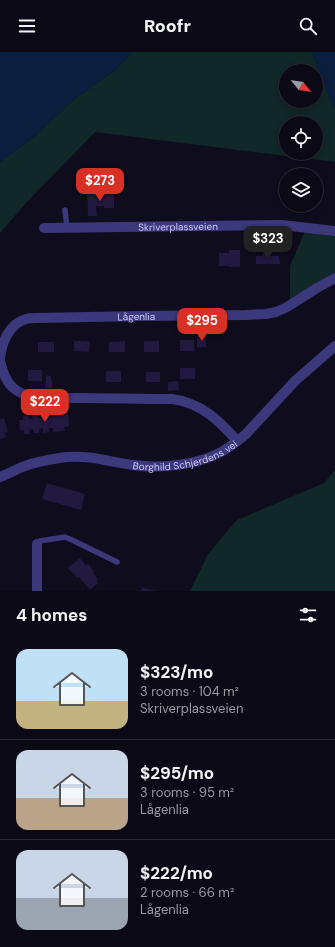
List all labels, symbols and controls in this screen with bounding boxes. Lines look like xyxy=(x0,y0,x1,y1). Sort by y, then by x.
text: Roofr xyxy=(144,14,191,38)
icon: menu xyxy=(16,15,38,37)
icon: search xyxy=(297,15,319,37)
north arrow xyxy=(279,64,323,108)
map controls xyxy=(279,64,323,212)
button: locate xyxy=(279,116,323,160)
pin: $273 xyxy=(76,168,124,202)
button: layers xyxy=(279,168,323,212)
text: $273 xyxy=(85,172,115,189)
street label: Skriverplassveien xyxy=(138,220,218,234)
pin: $323 xyxy=(244,226,292,260)
text: $323 xyxy=(252,230,284,247)
pin: $295 xyxy=(178,308,226,342)
street label: Lågenlia xyxy=(117,310,155,323)
text: $295 xyxy=(186,312,218,329)
pin: $222 xyxy=(21,389,69,423)
text: $222 xyxy=(30,393,60,410)
street label: Borghild Schjerdens vei xyxy=(132,438,240,474)
text: 4 homes xyxy=(16,604,87,626)
icon: filters xyxy=(297,604,319,626)
text: $323/mo xyxy=(140,661,213,683)
icon: home xyxy=(48,665,96,713)
text: 3 rooms · 104 m² xyxy=(140,683,239,700)
text: Skriverplassveien xyxy=(140,700,243,717)
text: $295/mo xyxy=(140,762,214,784)
icon: home xyxy=(48,766,96,814)
text: 3 rooms · 95 m² xyxy=(140,784,234,801)
text: Lågenlia xyxy=(140,801,189,818)
text: $222/mo xyxy=(140,862,213,884)
icon: home xyxy=(48,866,96,914)
text: 2 rooms · 66 m² xyxy=(140,884,234,901)
text: Lågenlia xyxy=(140,901,189,918)

